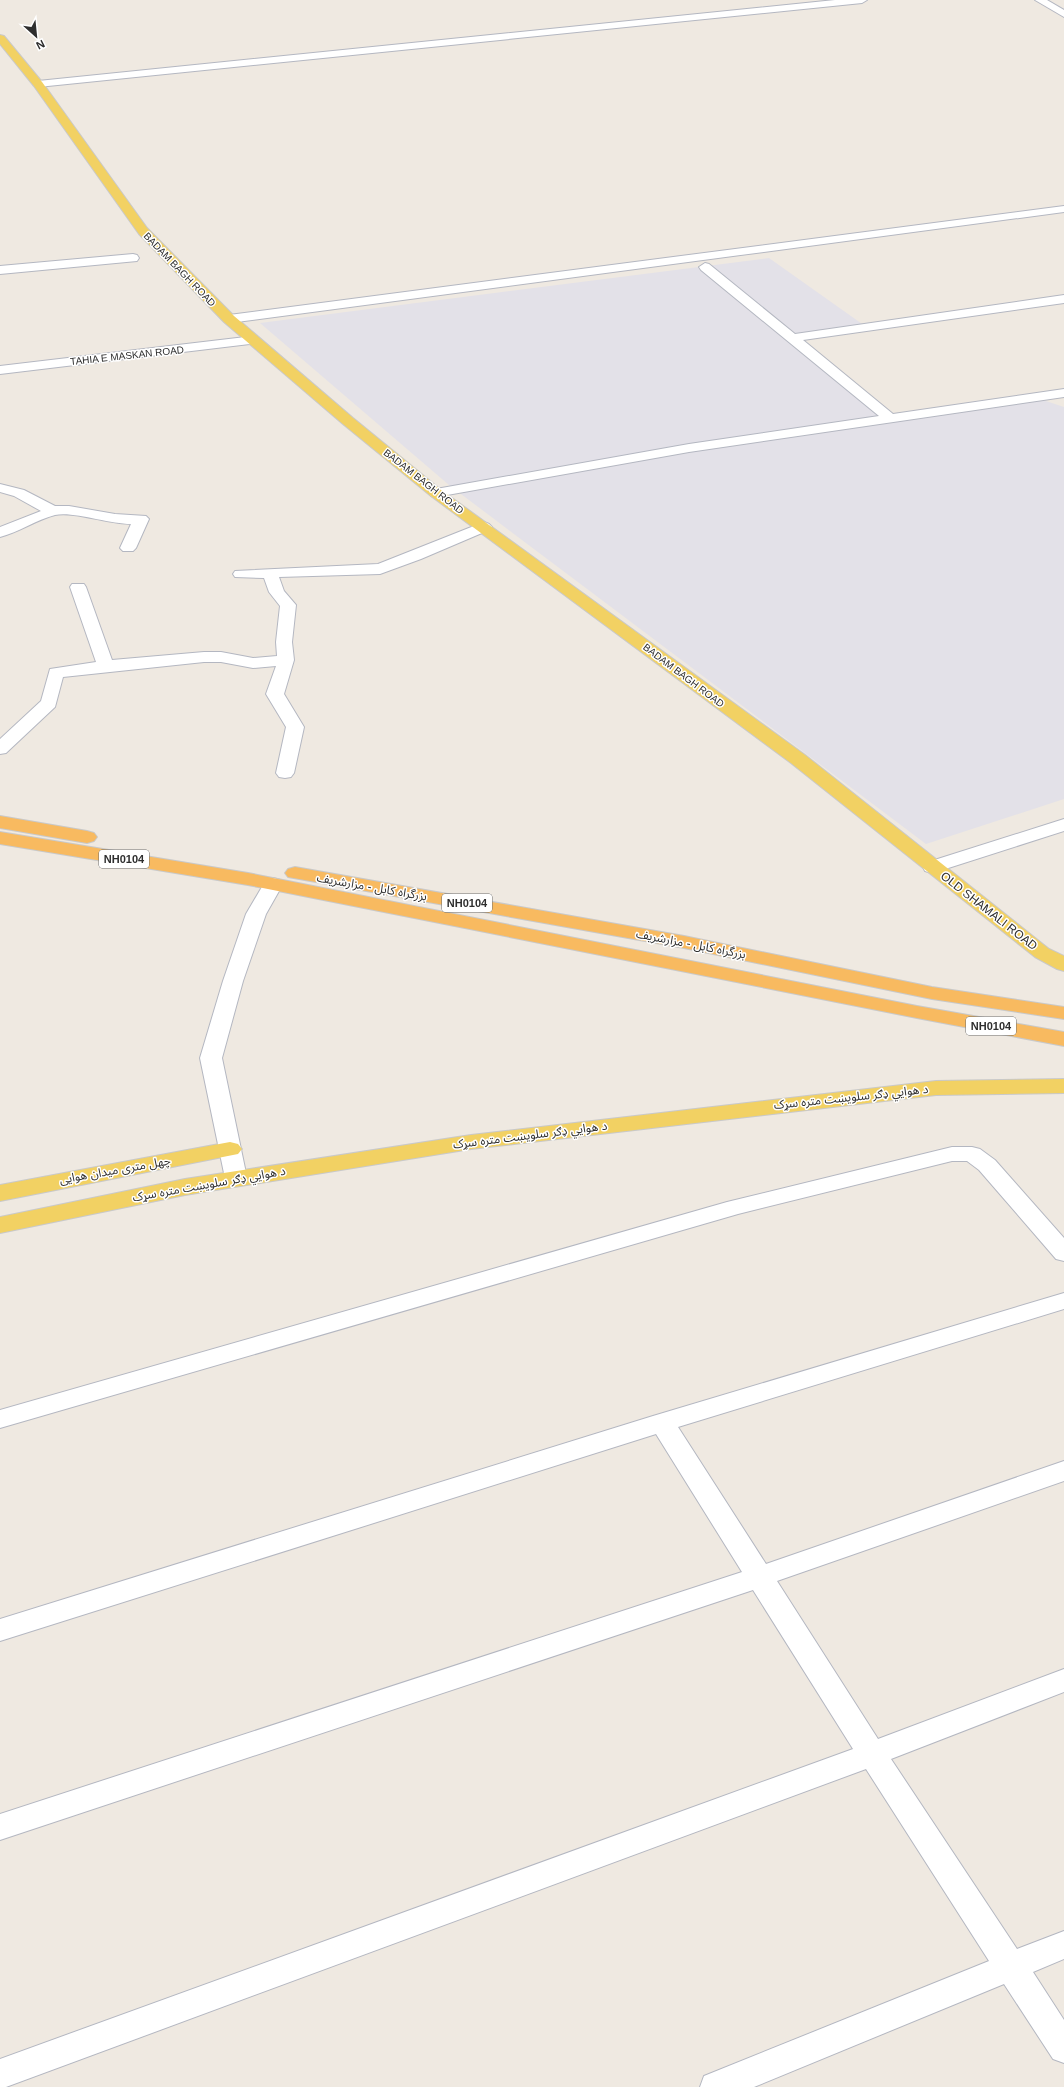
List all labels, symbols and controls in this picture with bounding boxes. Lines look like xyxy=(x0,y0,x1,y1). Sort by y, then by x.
north arrow xyxy=(16,16,56,56)
text: N xyxy=(34,38,47,52)
street label: BADAM BAGH ROAD xyxy=(142,230,218,309)
street label: TAHIA E MASKAN ROAD xyxy=(70,344,184,367)
street label: BADAM BAGH ROAD xyxy=(382,447,466,516)
street label: BADAM BAGH ROAD xyxy=(641,641,726,709)
road number: NH0104 xyxy=(99,850,149,868)
street label: OLD SHAMALI ROAD xyxy=(938,869,1040,953)
street label: بزرگراه کابل - مزارشریف xyxy=(316,870,428,904)
road number: NH0104 xyxy=(442,894,492,912)
street label: بزرگراه کابل - مزارشریف xyxy=(635,926,747,962)
road number: NH0104 xyxy=(966,1017,1016,1035)
street label: د هوايي ډګر سلویښت متره سړک xyxy=(773,1082,930,1115)
street label: د هوايي ډګر سلویښت متره سړک xyxy=(452,1119,609,1154)
street label: چهل متری میدان هوایی xyxy=(58,1153,172,1188)
street label: د هوايي ډګر سلویښت متره سړک xyxy=(131,1164,287,1207)

